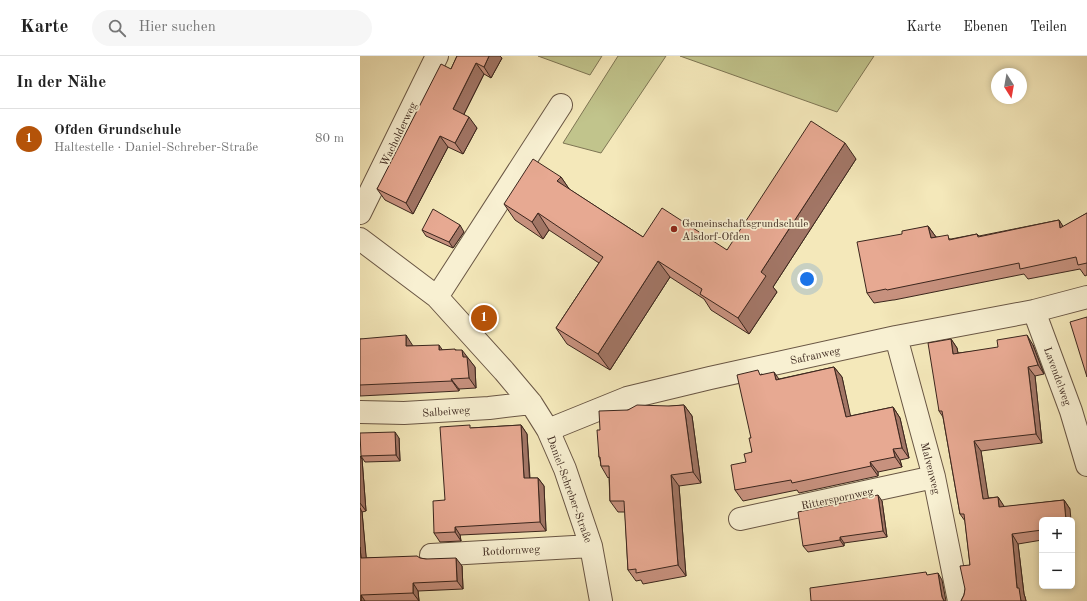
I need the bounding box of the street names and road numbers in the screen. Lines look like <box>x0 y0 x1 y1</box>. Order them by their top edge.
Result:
street label: Wacholderweg <box>379 101 420 168</box>
street label: Safranweg <box>789 346 841 367</box>
street label: Lavendelweg <box>1041 346 1072 407</box>
street label: Salbeiweg <box>422 405 470 420</box>
street label: Daniel-Schreber-Straße <box>544 435 593 544</box>
street label: Malvenweg <box>918 441 941 495</box>
street label: Ritterspornweg <box>800 486 874 512</box>
street label: Rotdornweg <box>482 544 540 559</box>

